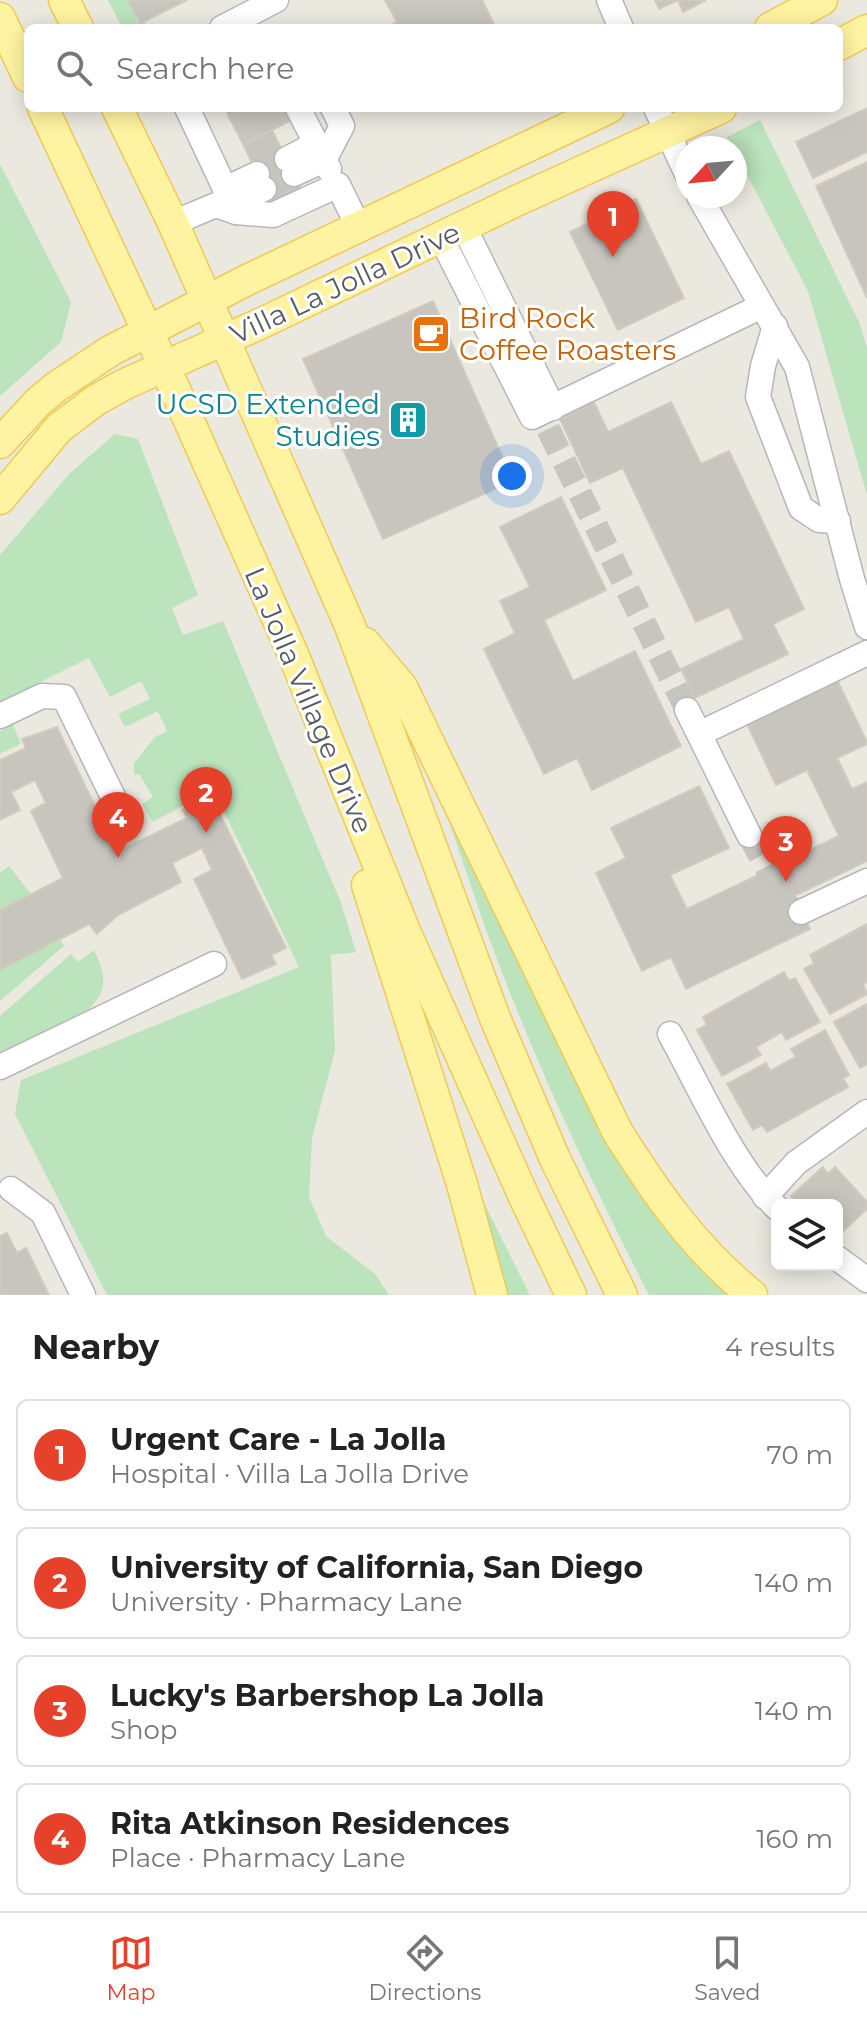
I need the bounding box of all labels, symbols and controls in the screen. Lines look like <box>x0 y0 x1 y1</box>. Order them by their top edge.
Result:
search box <box>24 24 843 112</box>
icon: search <box>52 46 96 90</box>
text: Search here <box>116 50 294 87</box>
north arrow <box>675 136 747 208</box>
pin: 1 <box>587 191 639 257</box>
street label: Villa La Jolla Drive <box>225 215 465 351</box>
place label: Bird Rock Coffee Roasters <box>459 301 676 367</box>
cafe icon: Bird Rock Coffee Roasters <box>410 313 452 355</box>
place label: UCSD Extended Studies <box>156 387 380 453</box>
building icon: UCSD Extended Studies <box>387 399 429 441</box>
your location <box>492 456 532 496</box>
street label: La Jolla Village Drive <box>238 562 380 838</box>
pin: 2 <box>180 767 232 833</box>
pin: 4 <box>92 792 144 858</box>
pin: 3 <box>760 816 812 882</box>
map controls <box>771 1199 843 1271</box>
button: layers <box>771 1199 843 1271</box>
text: Nearby <box>32 1326 159 1368</box>
text: 4 results <box>725 1331 835 1363</box>
text: Urgent Care - La Jolla <box>110 1421 446 1458</box>
text: 1 <box>55 1439 65 1471</box>
text: 70 m <box>767 1439 833 1471</box>
text: Hospital · Villa La Jolla Drive <box>110 1458 469 1490</box>
text: University of California, San Diego <box>110 1549 643 1586</box>
text: 2 <box>52 1567 68 1599</box>
text: 140 m <box>755 1567 833 1599</box>
text: University · Pharmacy Lane <box>110 1586 462 1618</box>
text: Lucky's Barbershop La Jolla <box>110 1677 545 1714</box>
text: 3 <box>52 1695 68 1727</box>
text: 140 m <box>755 1695 833 1727</box>
text: Shop <box>110 1714 178 1746</box>
text: Rita Atkinson Residences <box>110 1805 510 1842</box>
text: 4 <box>51 1823 69 1855</box>
text: 160 m <box>756 1823 833 1855</box>
text: Place · Pharmacy Lane <box>110 1842 405 1874</box>
tab: Map <box>107 1931 155 2006</box>
tab: Directions <box>369 1931 481 2006</box>
tab: Saved <box>694 1931 760 2006</box>

